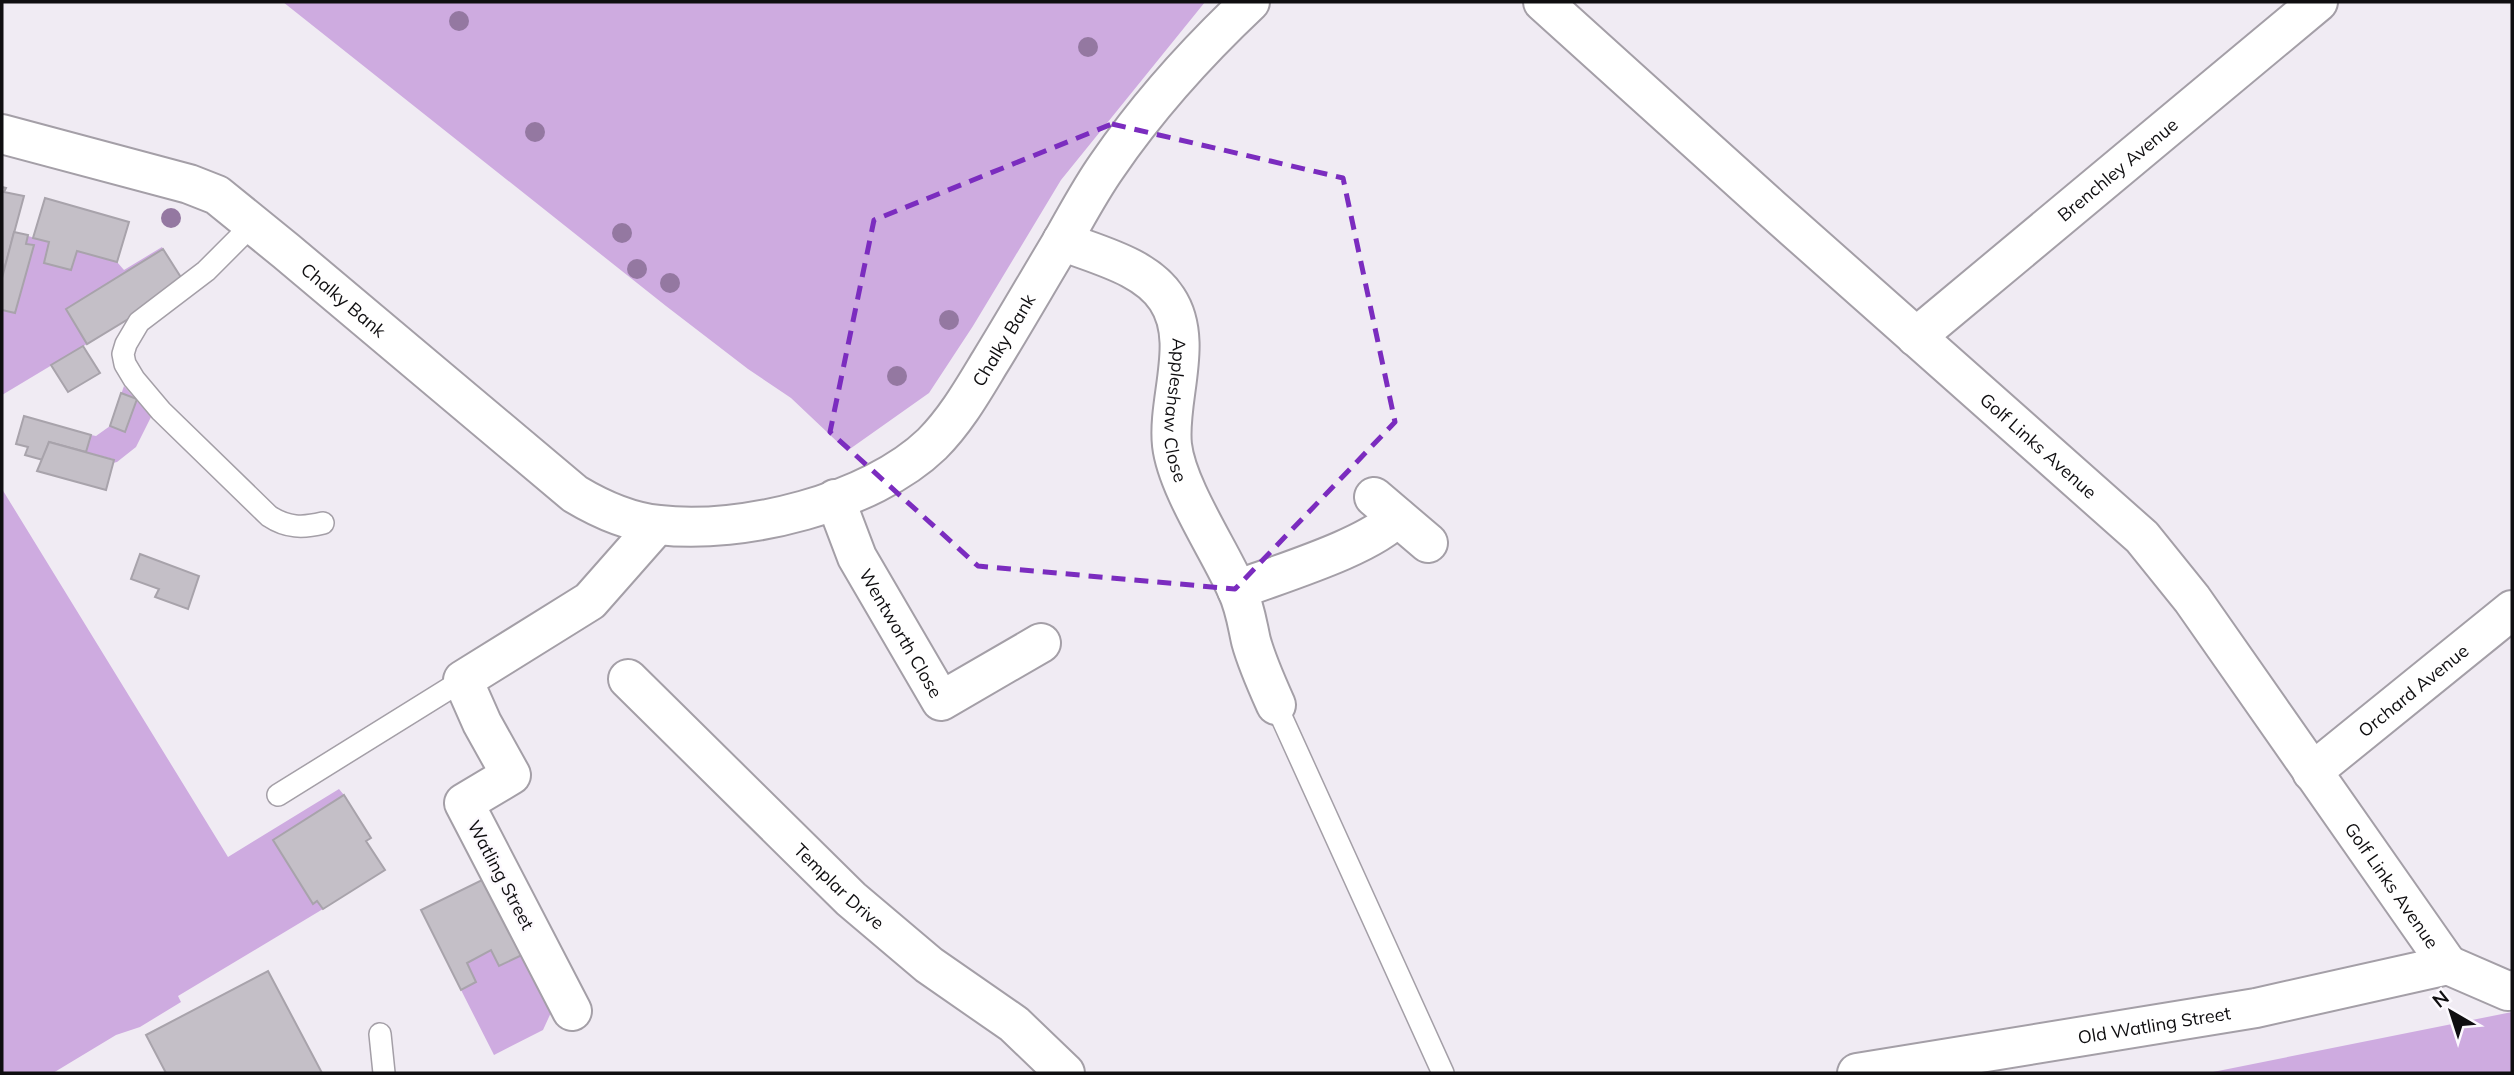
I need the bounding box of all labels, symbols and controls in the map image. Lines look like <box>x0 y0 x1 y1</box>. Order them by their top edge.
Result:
street label: Brenchley Avenue <box>2052 113 2182 226</box>
street label: Chalky Bank <box>297 257 392 342</box>
street label: Chalky Bank <box>967 289 1040 390</box>
street label: Appleshaw Close <box>1160 338 1193 485</box>
street label: Golf Links Avenue <box>1975 387 2102 503</box>
street label: Wentworth Close <box>855 564 948 702</box>
street label: Orchard Avenue <box>2353 639 2473 742</box>
street label: Watling Street <box>463 816 539 934</box>
street label: Golf Links Avenue <box>2340 818 2444 953</box>
street label: Templar Drive <box>789 838 889 934</box>
north arrow <box>2416 977 2486 1047</box>
text: N <box>2427 985 2453 1013</box>
street label: Old Watling Street <box>2076 1001 2232 1048</box>

